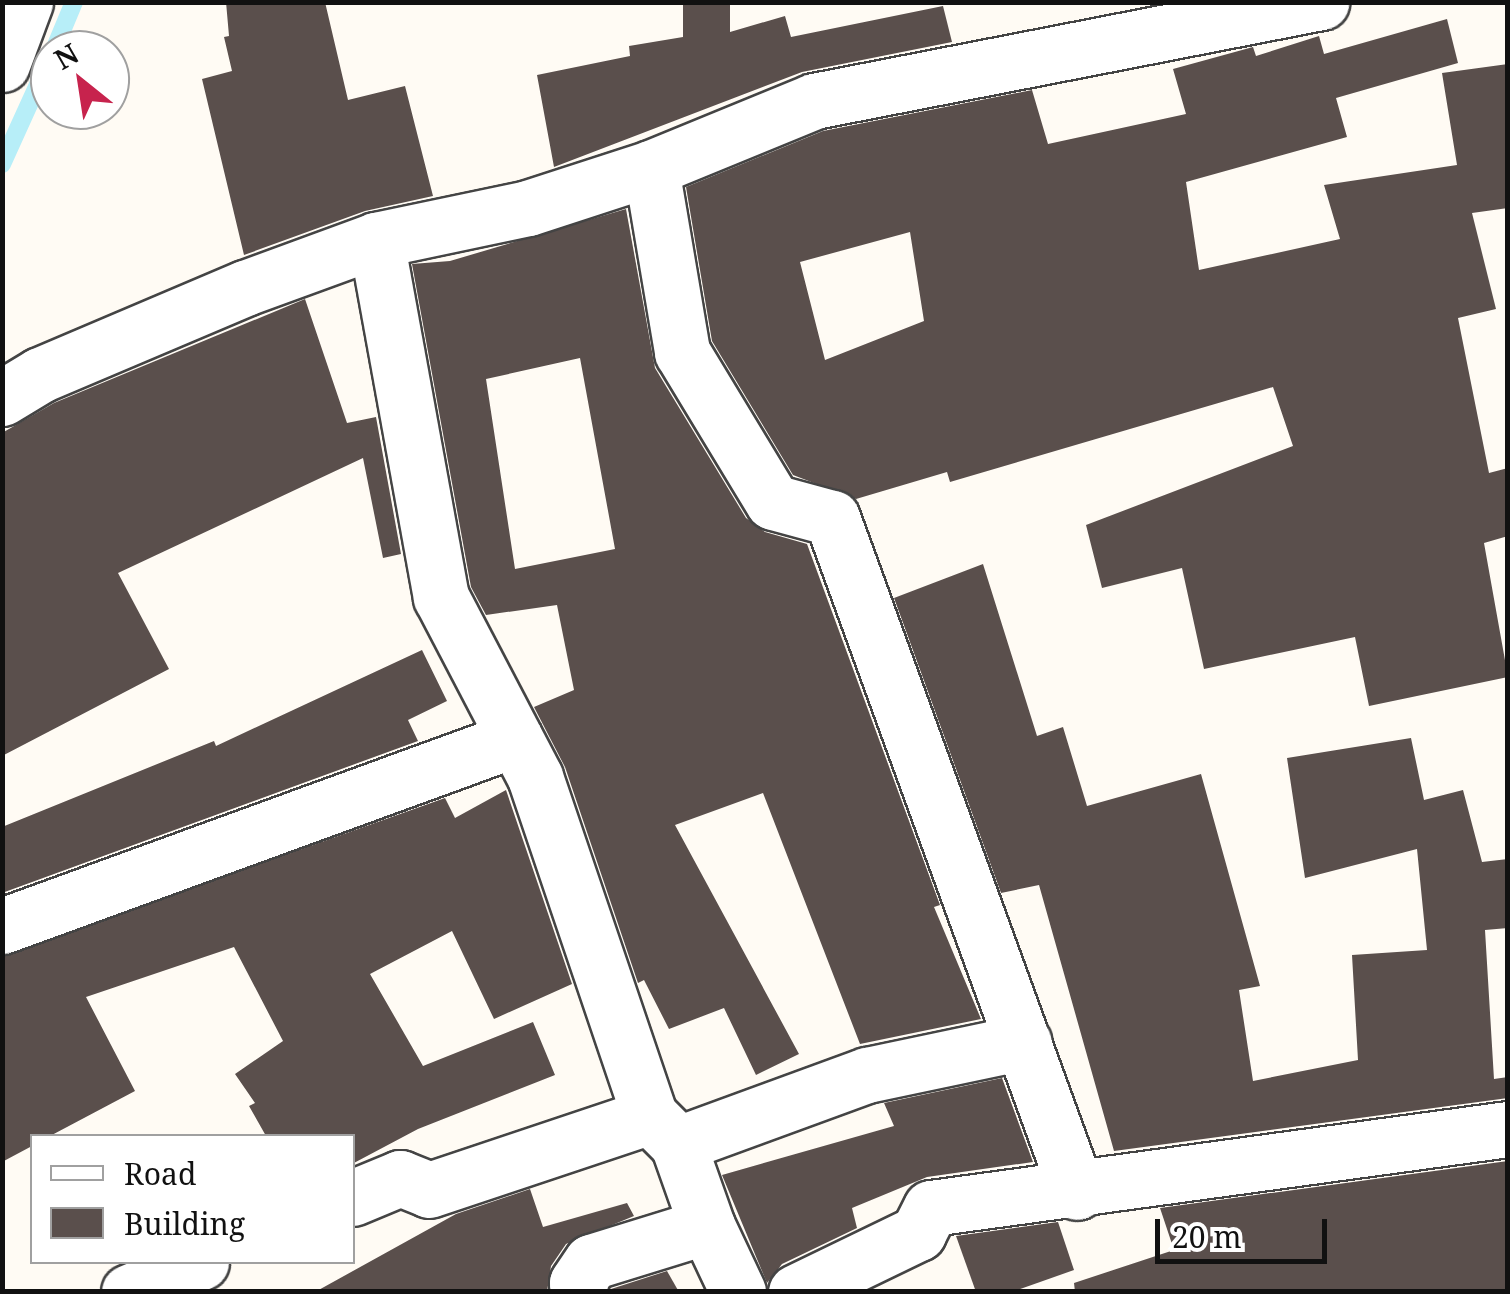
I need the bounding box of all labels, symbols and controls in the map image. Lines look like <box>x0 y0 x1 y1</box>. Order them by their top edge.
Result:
north arrow <box>30 30 130 130</box>
text: N <box>47 34 85 78</box>
legend <box>30 1134 355 1264</box>
text: Road <box>124 1153 196 1194</box>
scale bar <box>1160 1199 1332 1261</box>
text: Building <box>124 1203 245 1244</box>
text: 20 m <box>1172 1216 1242 1257</box>

